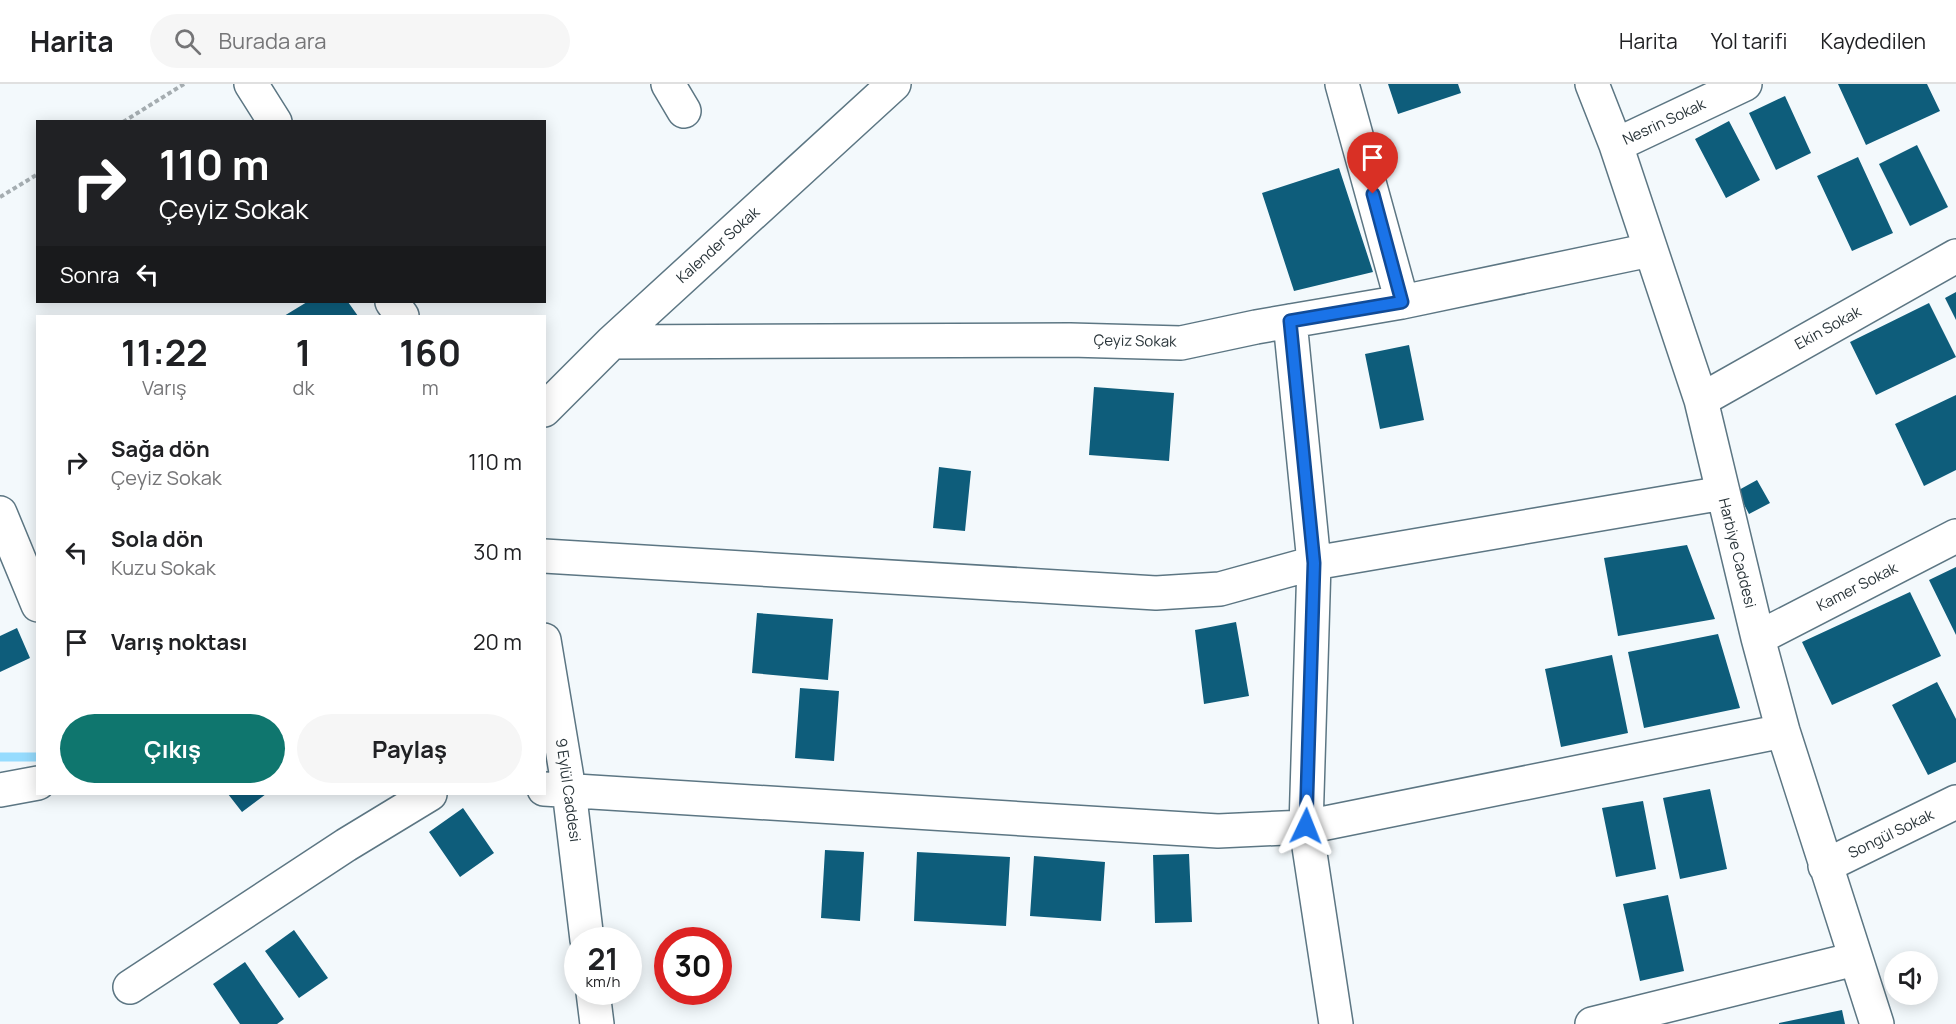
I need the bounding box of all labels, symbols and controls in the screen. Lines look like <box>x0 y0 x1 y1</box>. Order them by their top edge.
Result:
search box <box>150 14 570 68</box>
text: Harita <box>30 22 114 60</box>
icon: search <box>171 25 204 58</box>
text: Burada ara <box>219 26 326 56</box>
text: Harita <box>1619 27 1678 55</box>
text: Yol tarifi <box>1711 27 1787 55</box>
text: Kaydedilen <box>1820 27 1926 55</box>
street label: Nesrin Sokak <box>1619 93 1709 150</box>
pin <box>1347 132 1398 194</box>
text: 110 m <box>159 135 270 193</box>
icon: arrive <box>1356 141 1389 174</box>
icon: right <box>60 144 138 222</box>
text: Çeyiz Sokak <box>159 190 308 227</box>
street label: Kalender Sokak <box>671 201 764 288</box>
icon: left <box>131 258 164 291</box>
text: Sonra <box>60 260 119 290</box>
street label: Ekin Sokak <box>1791 300 1865 354</box>
text: 11:22 <box>121 328 208 377</box>
text: 1 <box>296 328 311 377</box>
text: 160 <box>399 328 461 377</box>
street label: Çeyiz Sokak <box>1093 329 1177 352</box>
text: Varış <box>142 374 187 401</box>
text: dk <box>293 374 314 401</box>
text: m <box>422 374 439 401</box>
text: Sağa dön <box>111 434 210 464</box>
icon: right <box>60 446 93 479</box>
text: 110 m <box>468 447 522 477</box>
text: Çeyiz Sokak <box>111 464 222 491</box>
street label: Harbiye Caddesi <box>1714 496 1761 610</box>
text: Sola dön <box>111 524 203 554</box>
icon: left <box>60 536 93 569</box>
text: 30 m <box>473 537 522 567</box>
text: Kuzu Sokak <box>111 554 216 581</box>
street label: Kamer Sokak <box>1813 557 1901 616</box>
icon: arrive <box>60 626 93 659</box>
text: Varış noktası <box>111 627 247 657</box>
text: 20 m <box>473 627 522 657</box>
button: Çıkış <box>60 714 285 783</box>
button: Paylaş <box>297 714 522 783</box>
street label: 9 Eylül Caddesi <box>551 737 586 843</box>
position arrow <box>1274 794 1338 858</box>
street label: Songül Sokak <box>1845 804 1938 863</box>
speed limit sign: 30 <box>654 927 732 1005</box>
text: 21 <box>587 938 619 979</box>
map controls <box>1884 951 1938 1005</box>
button: sound <box>1884 951 1938 1005</box>
text: km/h <box>586 971 620 992</box>

